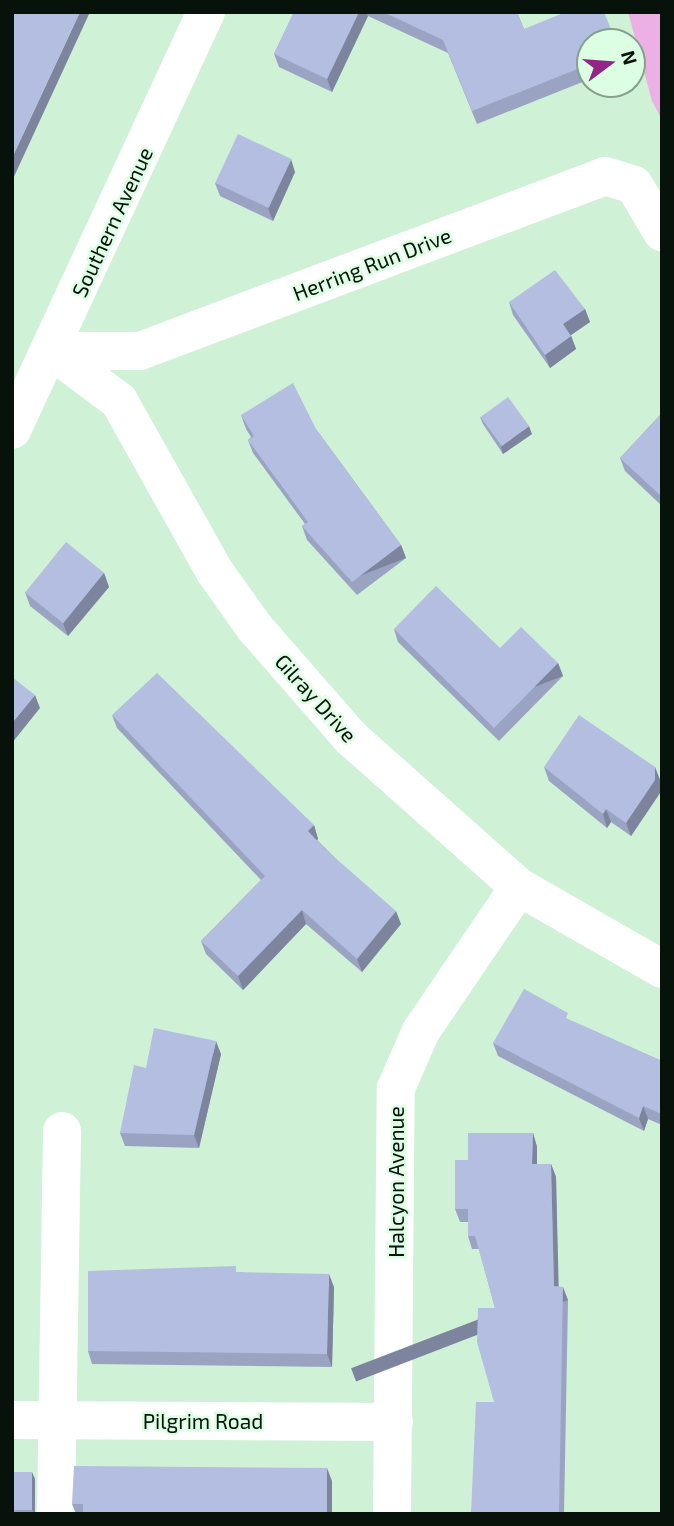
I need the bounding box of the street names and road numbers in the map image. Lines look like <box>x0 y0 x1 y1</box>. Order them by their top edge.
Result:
street label: Southern Avenue <box>66 143 158 301</box>
street label: Herring Run Drive <box>289 222 455 306</box>
street label: Gilray Drive <box>270 649 362 747</box>
street label: Halcyon Avenue <box>383 1106 409 1258</box>
street label: Pilgrim Road <box>143 1408 263 1434</box>

